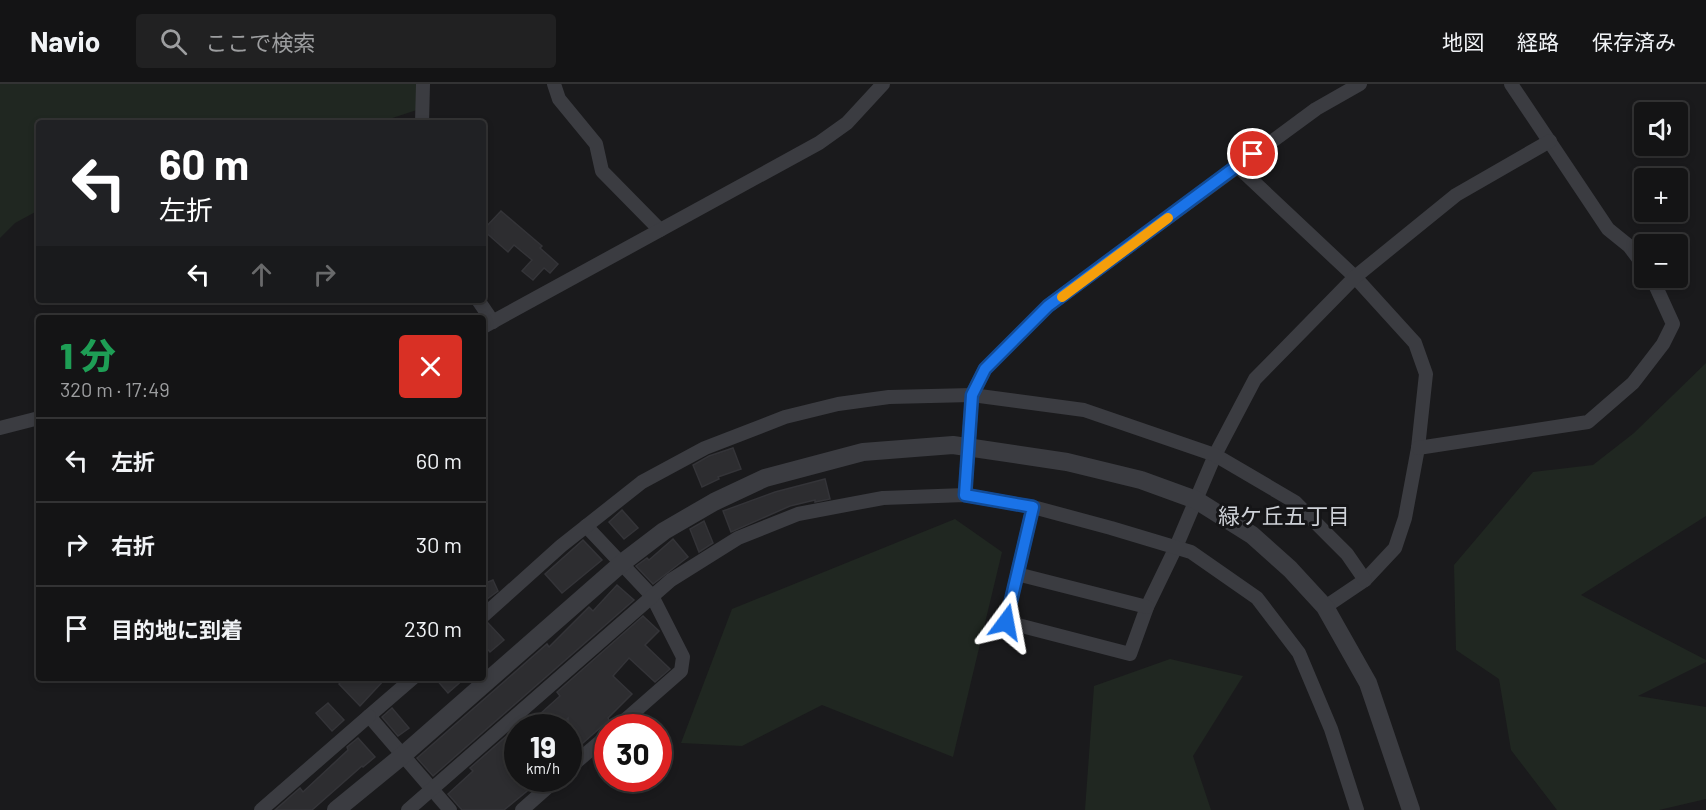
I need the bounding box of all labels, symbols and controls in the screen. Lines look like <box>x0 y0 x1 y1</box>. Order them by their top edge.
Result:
search box <box>136 14 556 68</box>
text: Navio <box>30 24 100 58</box>
icon: search <box>157 25 190 58</box>
text: ここで検索 <box>205 29 315 55</box>
text: 地図 <box>1442 29 1484 54</box>
text: 経路 <box>1517 29 1559 54</box>
text: 保存済み <box>1592 29 1676 54</box>
map controls <box>1634 102 1688 288</box>
button: sound <box>1634 102 1688 156</box>
pin <box>1227 128 1278 179</box>
icon: arrive <box>1236 137 1269 170</box>
text: 60 m <box>159 138 249 188</box>
icon: left <box>60 144 138 222</box>
button: + <box>1634 168 1688 222</box>
text: 左折 <box>159 193 213 225</box>
button: − <box>1634 234 1688 288</box>
icon: left <box>182 258 215 291</box>
icon: ahead <box>245 258 278 291</box>
icon: right <box>308 258 341 291</box>
text: 1 分 <box>60 333 116 376</box>
button: close <box>399 335 462 398</box>
text: 320 m · 17:49 <box>60 377 170 401</box>
icon: left <box>60 444 93 477</box>
text: 60 m <box>416 447 462 473</box>
text: 左折 <box>111 448 155 474</box>
district label: 緑ケ丘五丁目 <box>1218 502 1350 528</box>
icon: right <box>60 528 93 561</box>
text: 30 m <box>416 531 462 557</box>
text: 右折 <box>111 532 155 558</box>
position arrow <box>974 590 1038 654</box>
icon: arrive <box>60 612 93 645</box>
text: 230 m <box>404 615 462 641</box>
text: 目的地に到着 <box>111 616 243 642</box>
speed limit sign: 30 <box>594 714 672 792</box>
text: 19 <box>530 728 556 764</box>
text: km/h <box>526 759 560 777</box>

